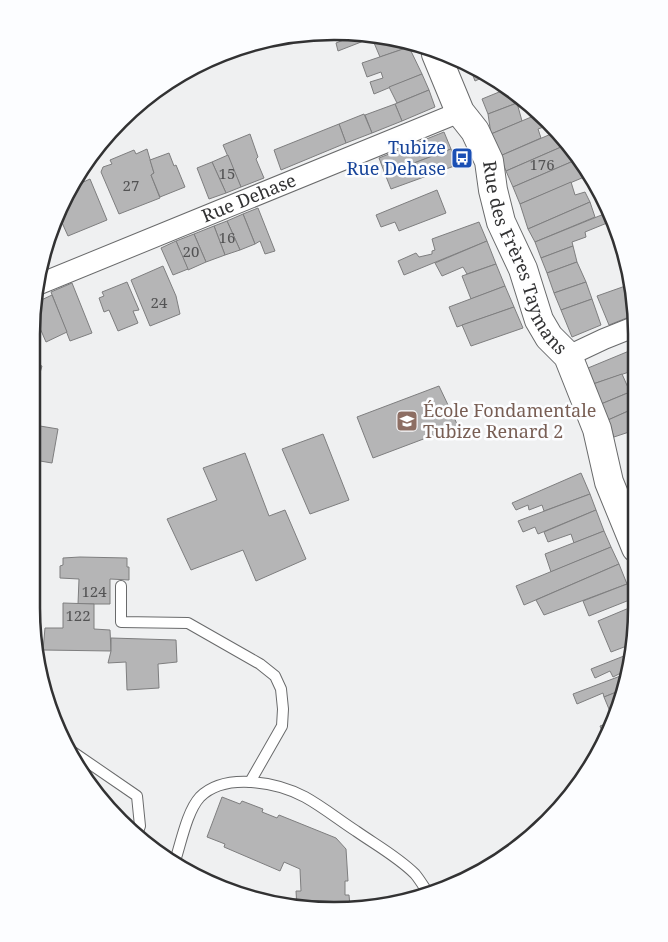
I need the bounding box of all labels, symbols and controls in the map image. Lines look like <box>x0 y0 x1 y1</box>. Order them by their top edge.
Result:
place label: Tubize Rue Dehase <box>346 135 446 180</box>
bus stop icon: Tubize Rue Dehase <box>450 146 474 170</box>
house number: 176 <box>529 154 555 174</box>
street label: Rue des Frères Taymans <box>478 159 573 359</box>
house number: 15 <box>219 163 235 183</box>
street label: Rue Dehase <box>198 167 299 227</box>
house number: 27 <box>123 175 139 195</box>
house number: 16 <box>219 227 235 247</box>
house number: 20 <box>183 241 199 261</box>
house number: 24 <box>151 292 168 312</box>
place label: École Fondamentale Tubize Renard 2 <box>423 398 596 443</box>
school or university icon: École Fondamentale Tubize Renard 2 <box>395 409 419 433</box>
house number: 124 <box>81 581 107 601</box>
house number: 122 <box>65 605 91 625</box>

